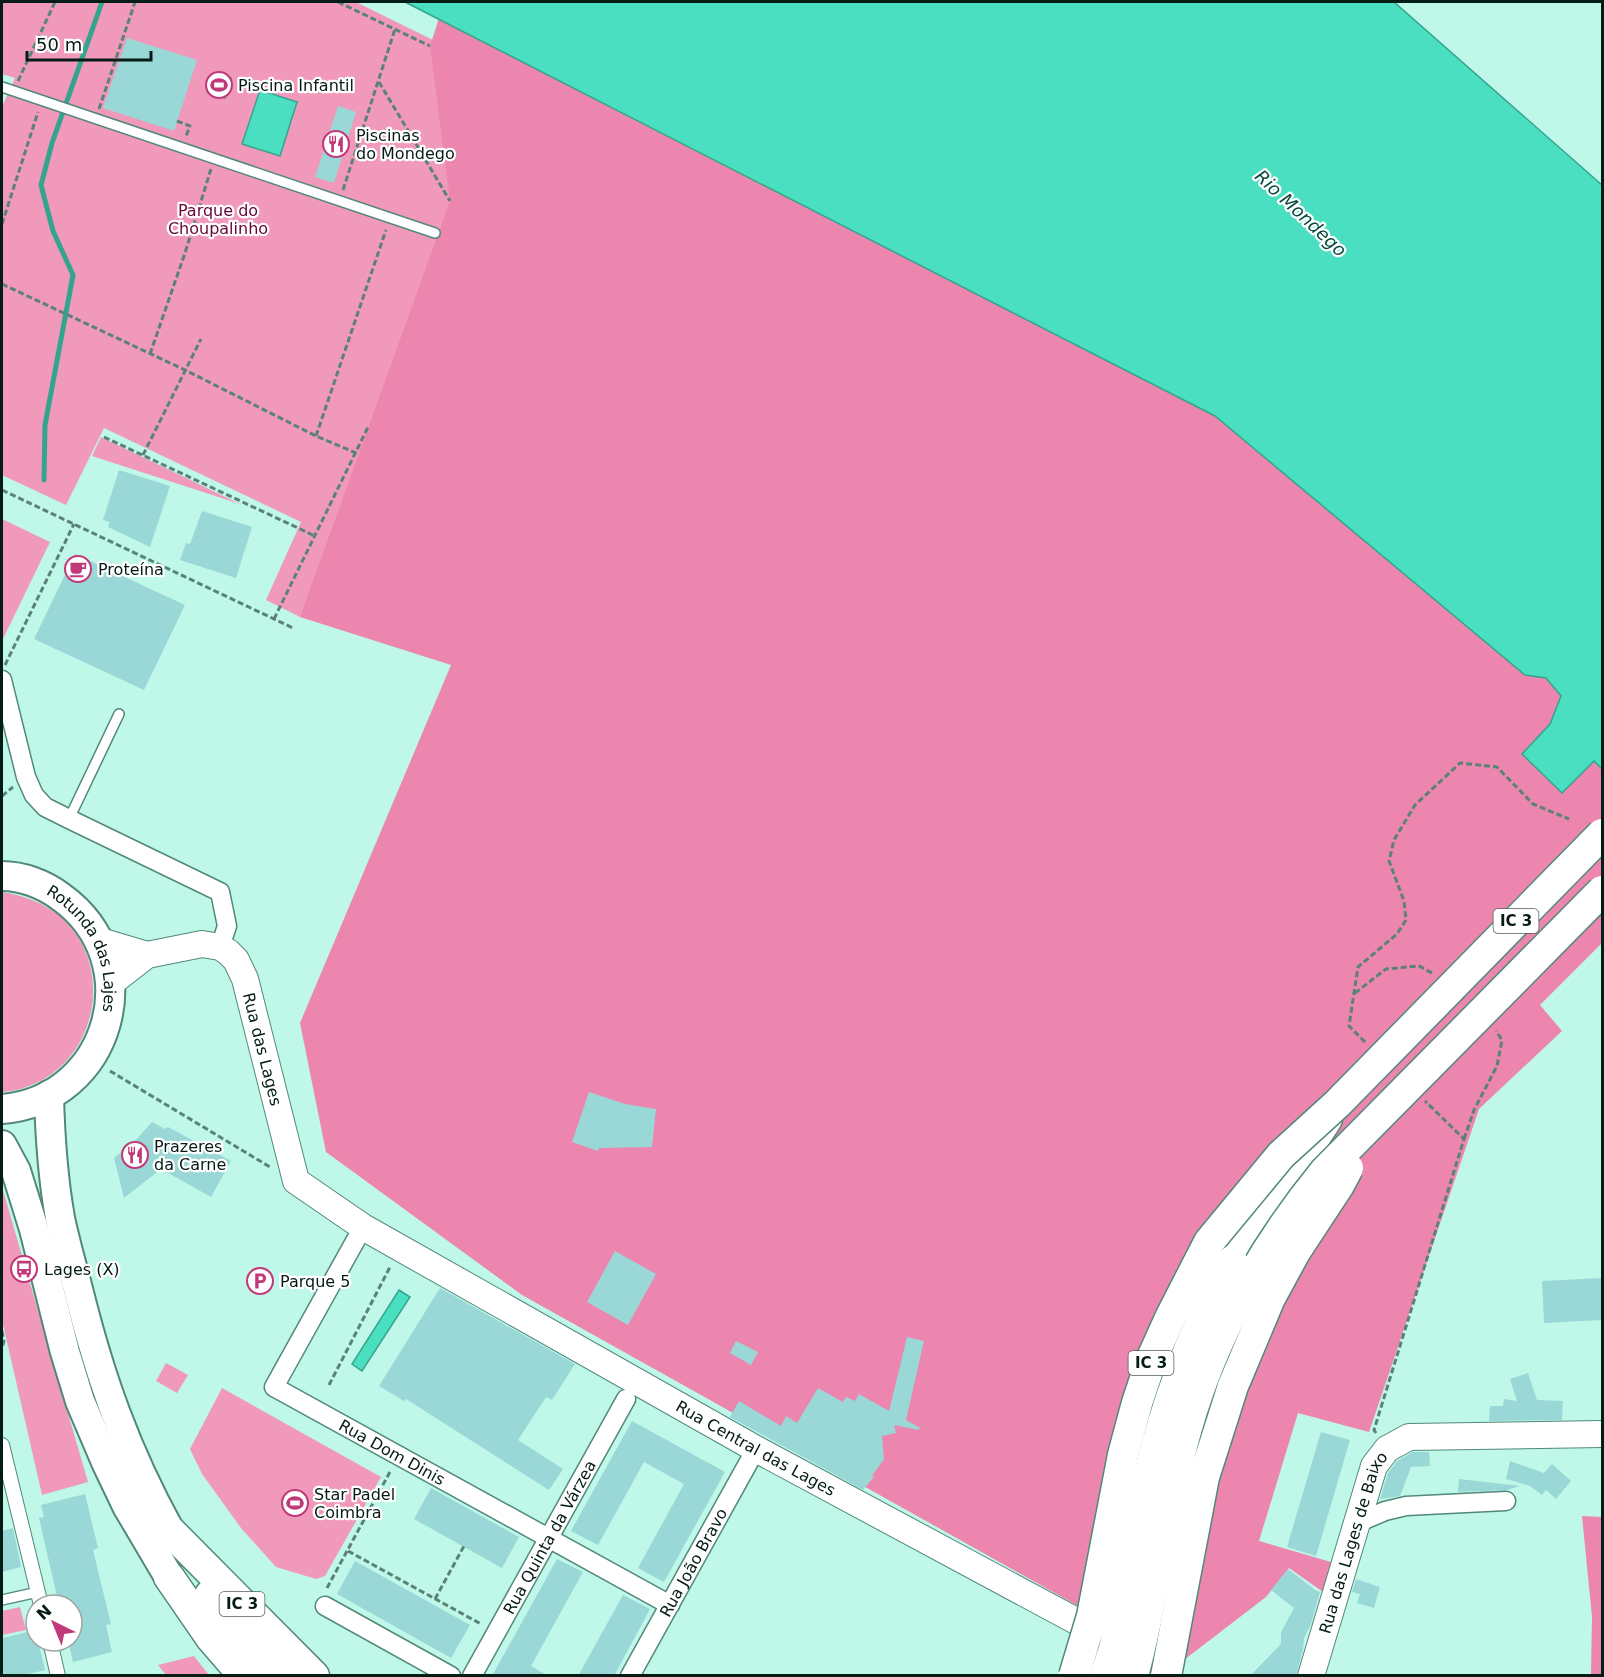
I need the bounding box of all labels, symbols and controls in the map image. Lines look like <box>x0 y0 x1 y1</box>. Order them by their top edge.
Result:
scale bar <box>27 24 152 62</box>
text: 50 m <box>36 34 82 55</box>
sports icon: Piscina Infantil <box>204 70 234 100</box>
place label: Piscina Infantil <box>238 76 354 95</box>
place label: Piscinas do Mondego <box>356 126 455 163</box>
restaurant icon: Piscinas do Mondego <box>321 129 351 159</box>
water label: Rio Mondego <box>1251 165 1351 261</box>
park label: Parque do Choupalinho <box>168 201 268 238</box>
cafe icon: Proteína <box>63 554 93 584</box>
place label: Proteína <box>98 560 164 579</box>
street label: Rotunda das Lajes <box>44 881 120 1014</box>
road number: IC 3 <box>1494 909 1538 933</box>
street label: Rua das Lages <box>239 991 286 1108</box>
place label: Prazeres da Carne <box>154 1137 226 1174</box>
restaurant icon: Prazeres da Carne <box>120 1140 150 1170</box>
bus stop icon: Lages (X) <box>9 1254 39 1284</box>
place label: Lages (X) <box>44 1260 120 1279</box>
parking icon: Parque 5 <box>245 1266 275 1296</box>
place label: Parque 5 <box>280 1272 350 1291</box>
road number: IC 3 <box>1128 1351 1174 1375</box>
street label: Rua Central das Lages <box>673 1396 839 1499</box>
street label: Rua Dom Dinis <box>336 1415 448 1489</box>
street label: Rua das Lages de Baixo <box>1315 1448 1391 1636</box>
street label: Rua Quinta da Várzea <box>499 1457 600 1617</box>
place label: Star Padel Coimbra <box>314 1485 395 1522</box>
sports icon: Star Padel Coimbra <box>280 1488 310 1518</box>
street label: Rua João Bravo <box>655 1505 731 1620</box>
road number: IC 3 <box>220 1592 264 1616</box>
north arrow <box>24 1593 84 1653</box>
text: N <box>33 1601 55 1624</box>

